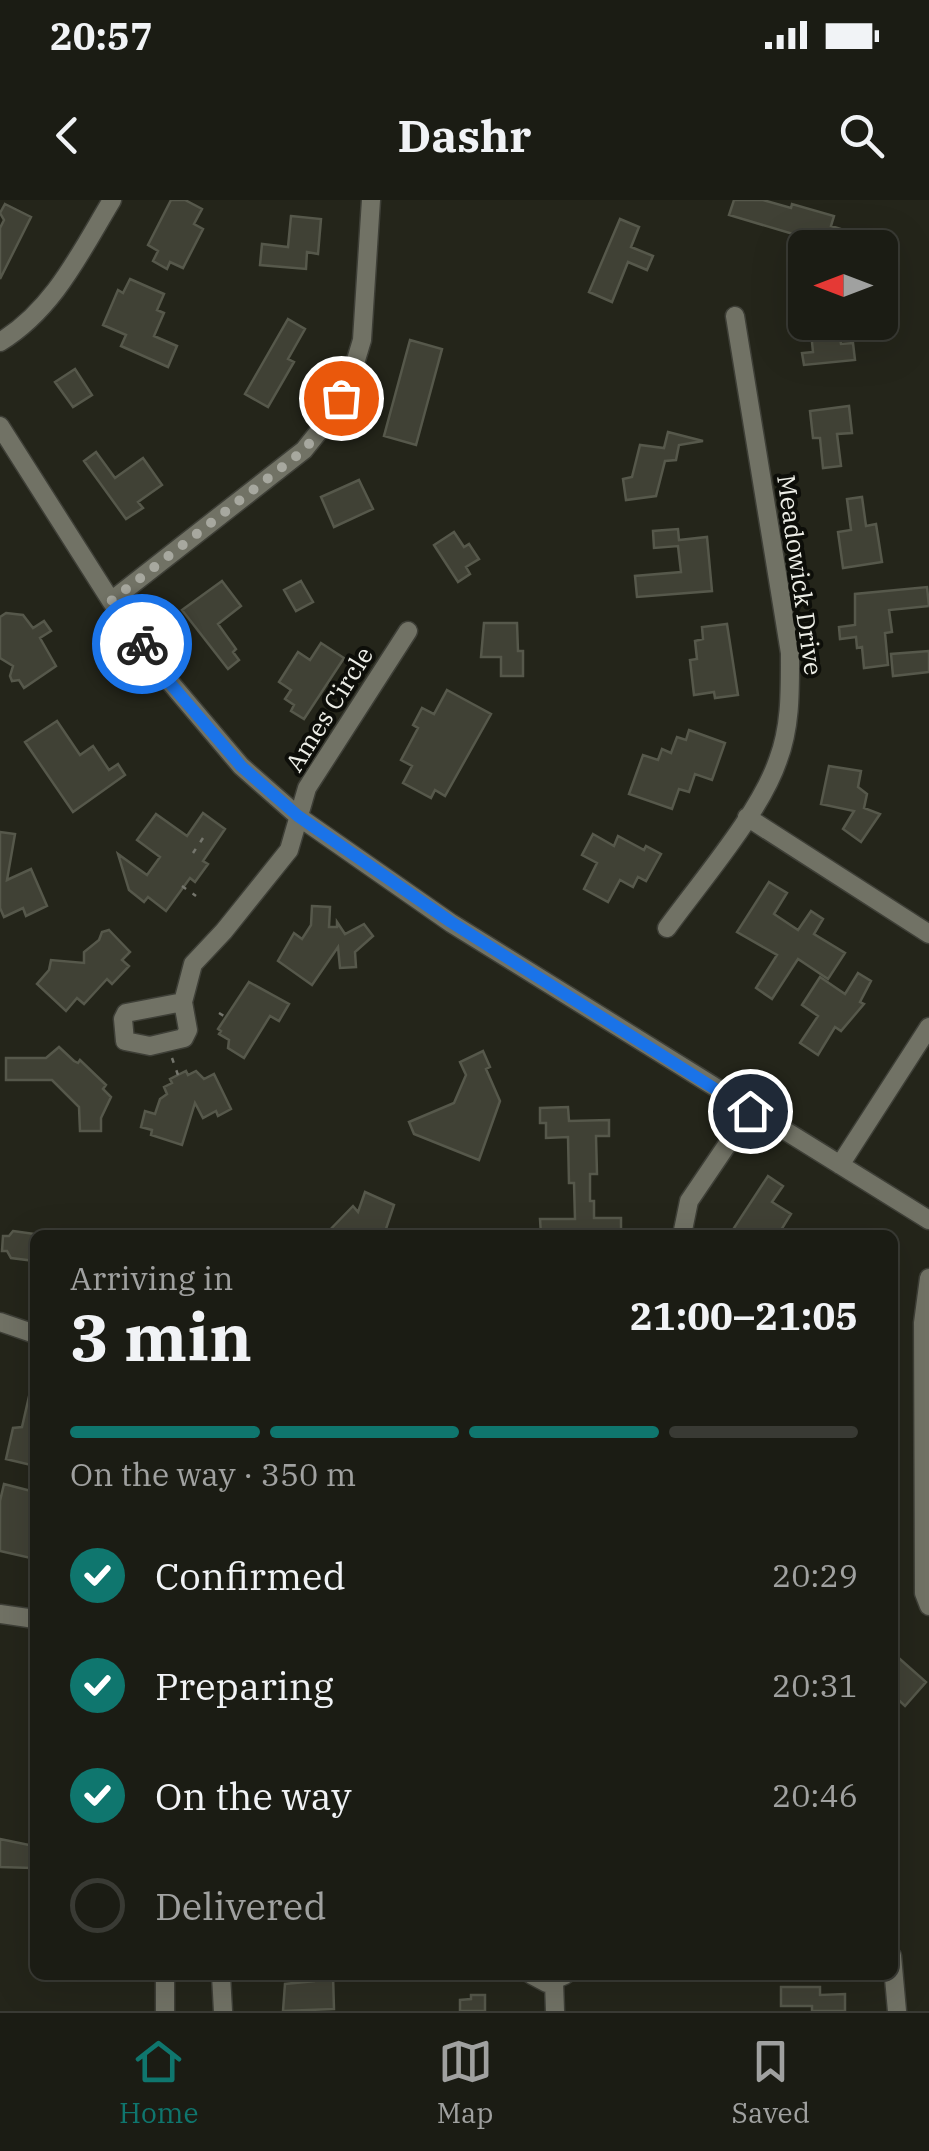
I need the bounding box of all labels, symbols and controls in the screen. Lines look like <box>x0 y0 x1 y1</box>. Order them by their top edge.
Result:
text: 20:57 <box>50 11 153 60</box>
text: Dashr <box>397 106 532 164</box>
icon: back <box>40 108 95 163</box>
icon: search <box>834 108 889 163</box>
north arrow <box>788 230 898 340</box>
map controls <box>788 230 898 340</box>
pin <box>299 356 384 441</box>
icon: bag <box>314 371 369 426</box>
street label: Meadowick Drive <box>770 473 831 677</box>
courier <box>92 594 192 694</box>
icon: bike <box>115 617 170 672</box>
street label: Ames Circle <box>277 640 380 777</box>
pin <box>708 1069 793 1154</box>
icon: home <box>723 1084 778 1139</box>
text: Arriving in <box>70 1257 233 1299</box>
text: 21:00–21:05 <box>630 1291 858 1340</box>
text: 3 min <box>70 1294 252 1379</box>
text: On the way · 350 m <box>70 1453 356 1495</box>
icon: check <box>70 1548 125 1603</box>
text: Confirmed <box>155 1551 346 1600</box>
text: 20:29 <box>772 1554 858 1596</box>
icon: check <box>70 1658 125 1713</box>
text: Preparing <box>155 1661 334 1710</box>
text: 20:31 <box>772 1664 858 1706</box>
icon: check <box>70 1768 125 1823</box>
text: On the way <box>155 1771 352 1820</box>
text: 20:46 <box>772 1774 858 1816</box>
text: Delivered <box>155 1881 327 1930</box>
tab: Home <box>119 2034 199 2131</box>
tab: Map <box>437 2034 494 2131</box>
tab: Saved <box>732 2034 810 2131</box>

